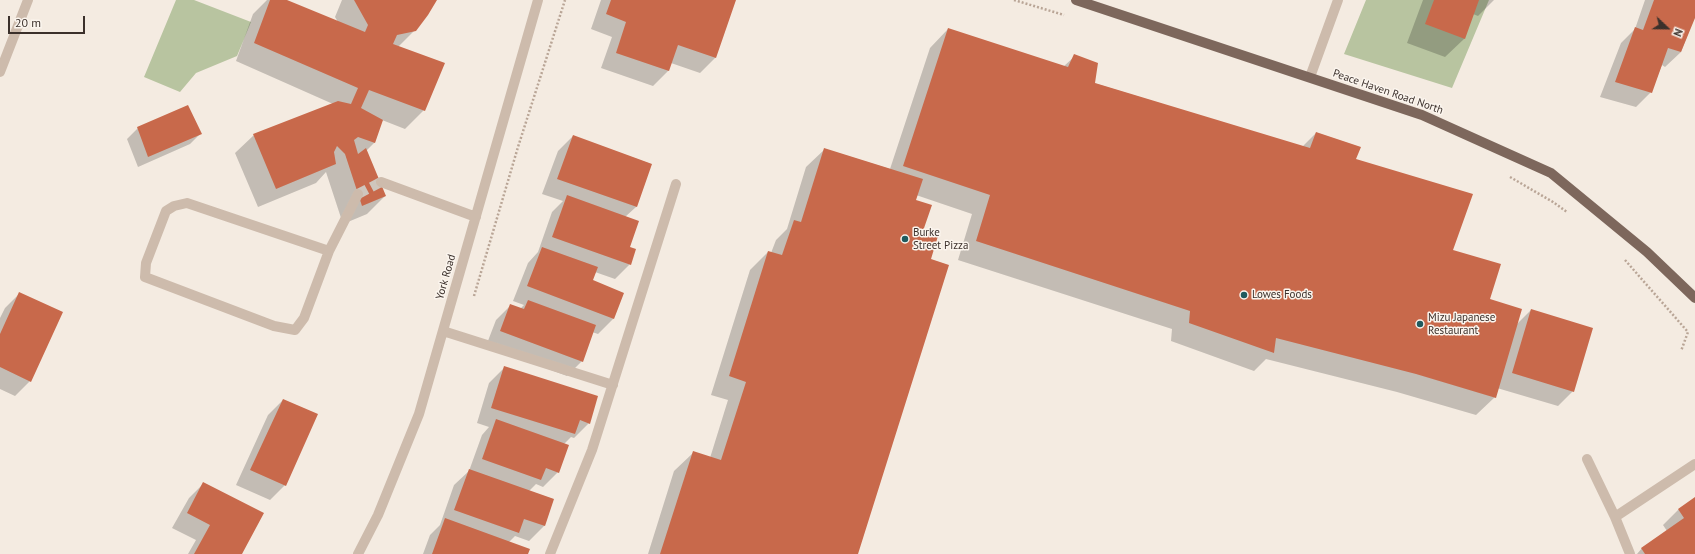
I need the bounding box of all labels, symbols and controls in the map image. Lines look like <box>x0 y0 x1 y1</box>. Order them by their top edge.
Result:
scale bar <box>10 8 87 34</box>
north arrow <box>1647 8 1687 48</box>
text: 20 m <box>15 15 41 30</box>
text: N <box>1670 27 1686 38</box>
street label: Peace Haven Road North <box>1331 67 1445 117</box>
place label: Burke Street Pizza <box>913 226 968 252</box>
marker: Burke Street Pizza <box>900 234 910 244</box>
street label: York Road <box>433 253 459 301</box>
place label: Lowes Foods <box>1252 288 1312 302</box>
marker: Lowes Foods <box>1239 290 1249 300</box>
place label: Mizu Japanese Restaurant <box>1428 311 1495 337</box>
marker: Mizu Japanese Restaurant <box>1415 319 1425 329</box>

